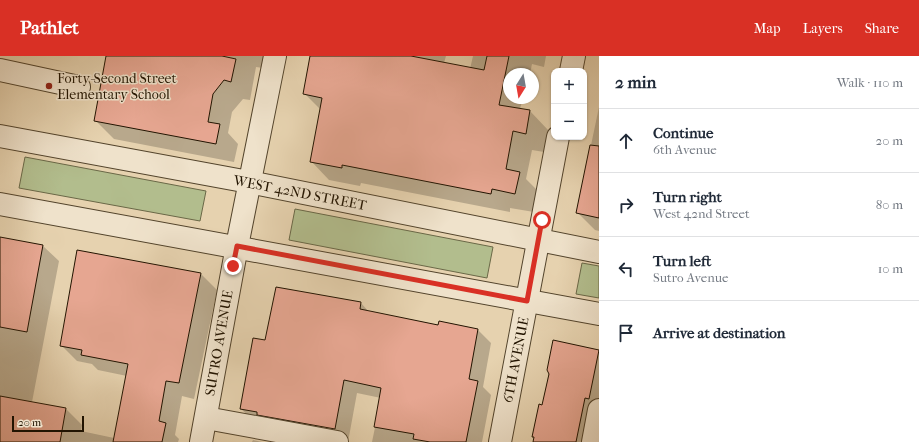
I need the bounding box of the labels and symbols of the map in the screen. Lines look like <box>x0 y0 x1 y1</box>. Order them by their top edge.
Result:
north arrow <box>503 68 539 104</box>
place label: Forty-Second Street Elementary School <box>57 70 177 103</box>
marker: Forty-Second Street Elementary School <box>44 81 54 91</box>
street label: WEST 42ND STREET <box>231 172 368 214</box>
route start <box>533 211 551 229</box>
route end <box>224 257 242 275</box>
street label: SUTRO AVENUE <box>201 288 237 397</box>
street label: 6TH AVENUE <box>499 315 533 404</box>
scale bar <box>12 414 84 433</box>

